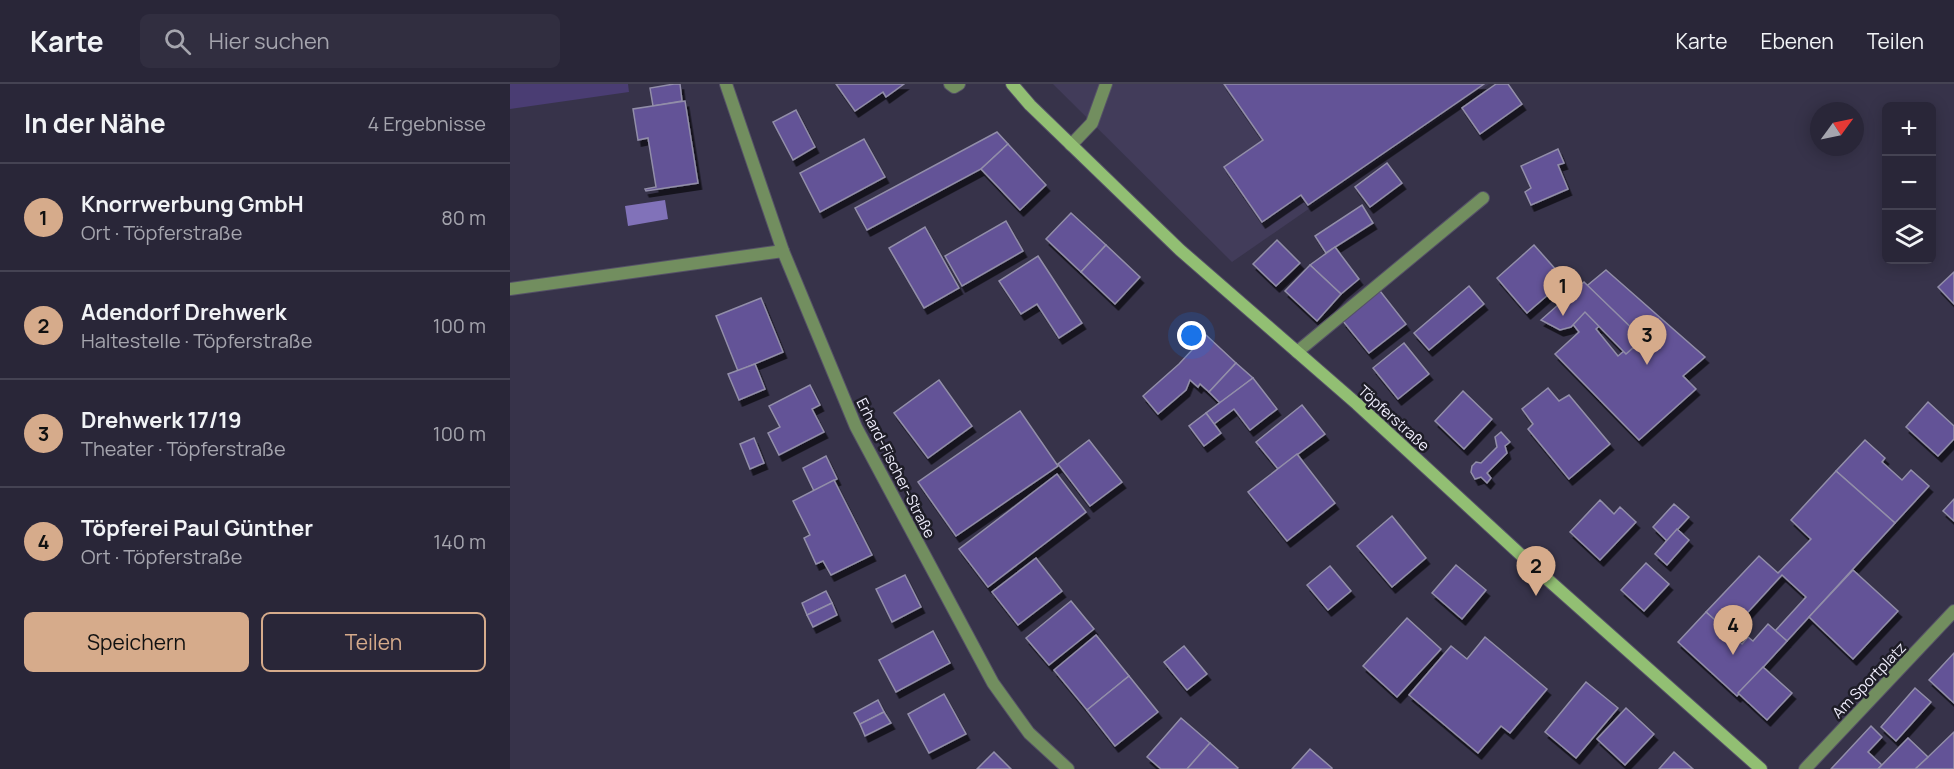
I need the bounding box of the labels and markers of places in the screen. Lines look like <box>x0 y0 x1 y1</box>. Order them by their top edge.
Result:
pin: 1 <box>1544 266 1582 316</box>
pin: 3 <box>1628 316 1666 365</box>
pin: 2 <box>1516 546 1556 596</box>
pin: 4 <box>1714 606 1752 655</box>

